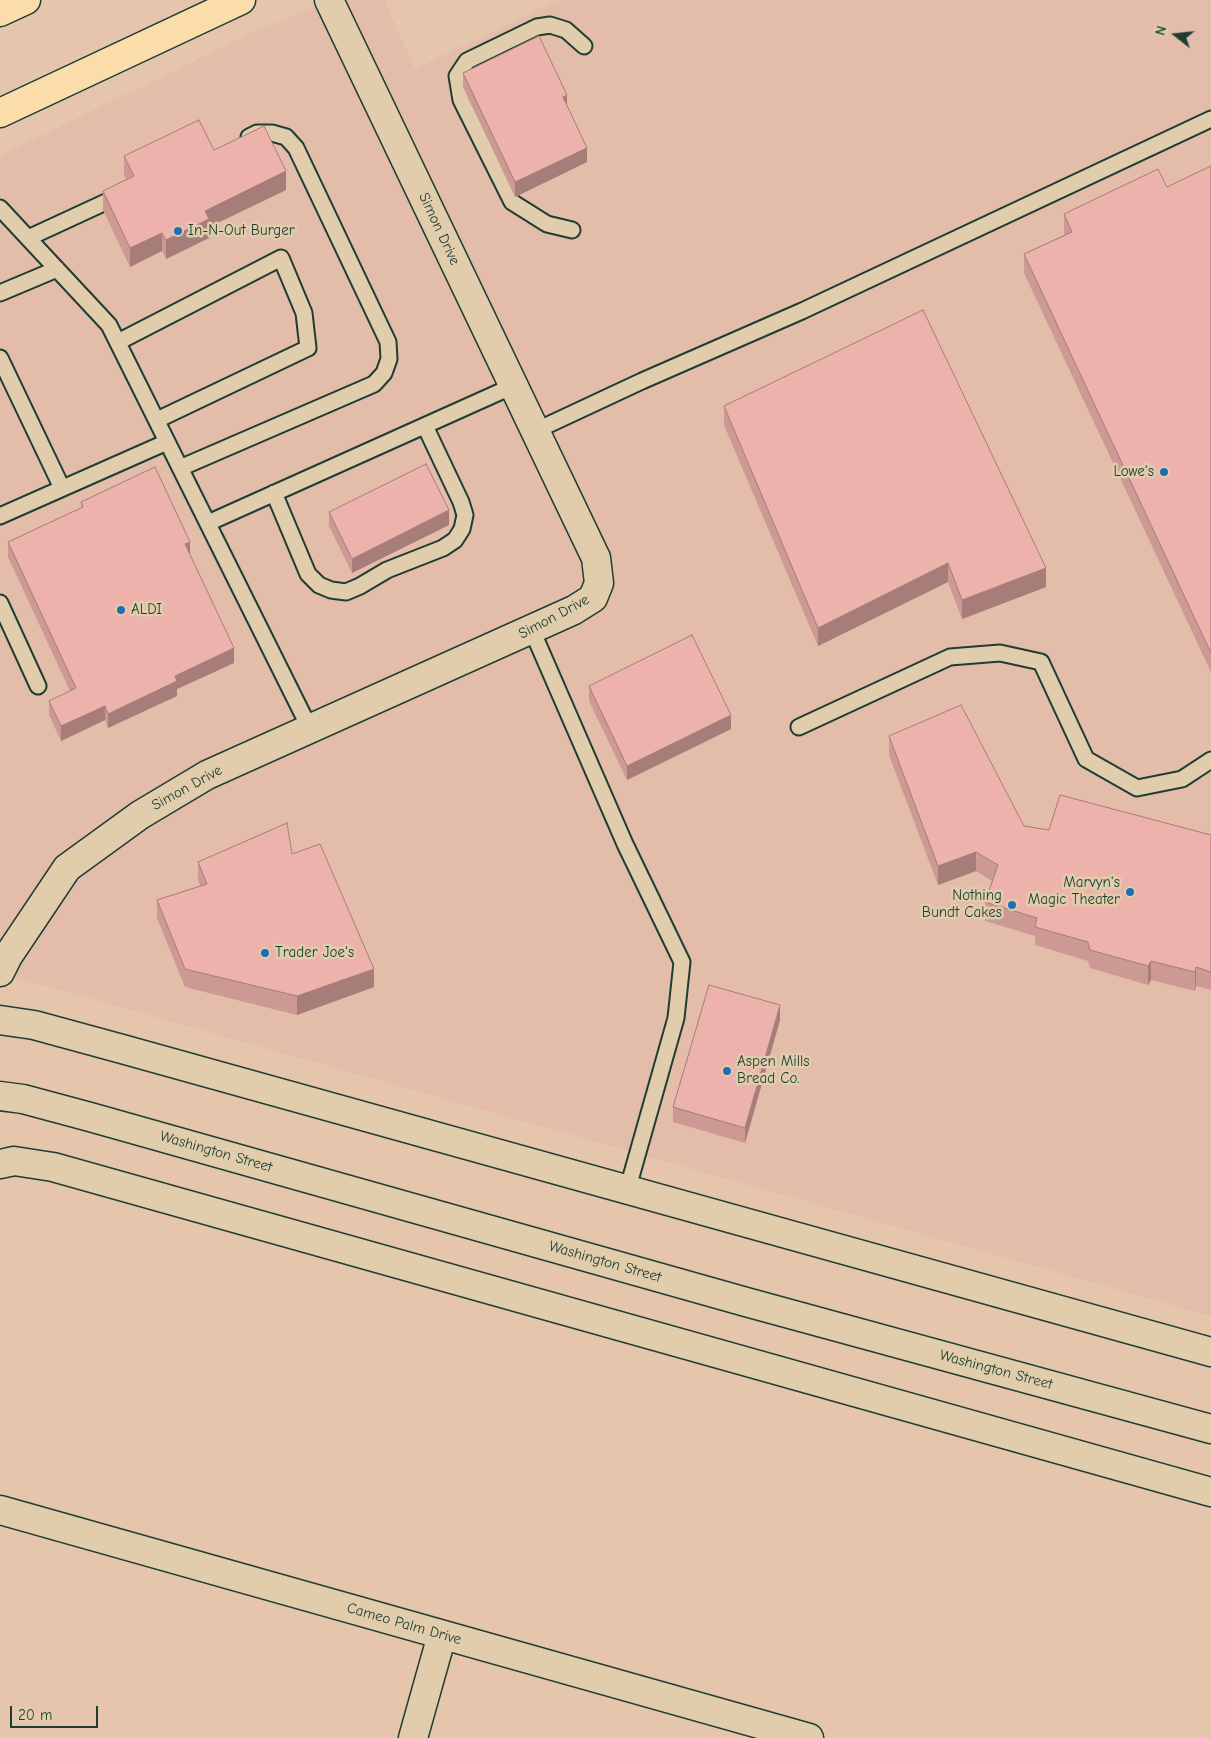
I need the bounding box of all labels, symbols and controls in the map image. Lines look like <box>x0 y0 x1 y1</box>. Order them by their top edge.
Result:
north arrow <box>1151 10 1201 60</box>
text: N <box>1152 24 1171 37</box>
street label: Simon Drive <box>414 190 464 268</box>
place label: In-N-Out Burger <box>188 222 295 240</box>
marker: In-N-Out Burger <box>172 225 184 237</box>
place label: Lowe's <box>1114 463 1154 481</box>
marker: Lowe's <box>1158 466 1170 478</box>
street label: Simon Drive <box>516 591 592 643</box>
place label: ALDI <box>131 601 162 619</box>
marker: ALDI <box>115 604 127 616</box>
street label: Simon Drive <box>149 761 225 815</box>
place label: Marvyn's Magic Theater <box>1028 874 1120 909</box>
marker: Marvyn's Magic Theater <box>1124 886 1136 898</box>
place label: Nothing Bundt Cakes <box>922 887 1002 922</box>
marker: Nothing Bundt Cakes <box>1006 899 1018 911</box>
place label: Trader Joe's <box>275 944 354 962</box>
marker: Trader Joe's <box>259 947 271 959</box>
place label: Aspen Mills Bread Co. <box>737 1053 810 1088</box>
marker: Aspen Mills Bread Co. <box>721 1065 733 1077</box>
street label: Washington Street <box>158 1127 274 1177</box>
street label: Washington Street <box>547 1237 663 1287</box>
street label: Washington Street <box>937 1346 1055 1394</box>
street label: Cameo Palm Drive <box>345 1599 463 1649</box>
scale bar <box>12 1696 100 1728</box>
text: 20 m <box>18 1706 52 1724</box>

